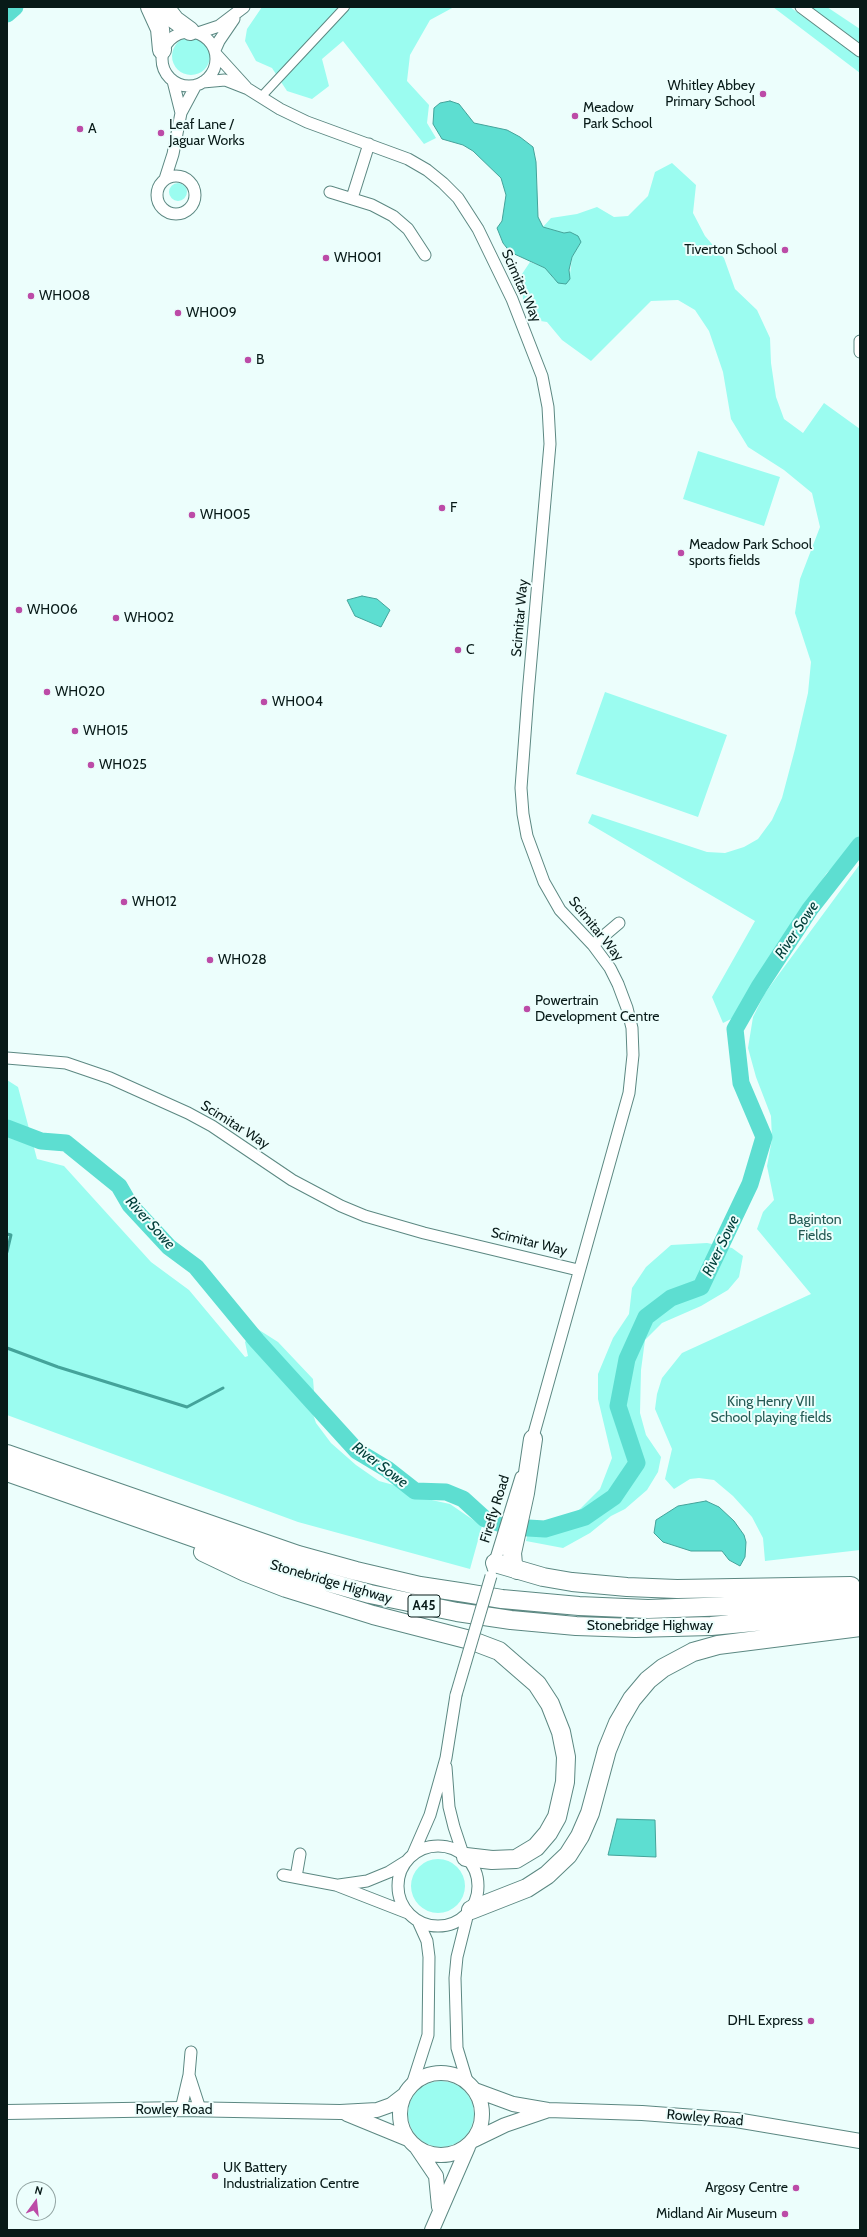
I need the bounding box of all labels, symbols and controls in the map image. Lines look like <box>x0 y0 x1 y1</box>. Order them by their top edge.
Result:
place label: Whitley Abbey Primary School <box>665 78 755 110</box>
marker: Whitley Abbey Primary School <box>758 89 768 99</box>
place label: Meadow Park School <box>583 100 652 132</box>
marker: Meadow Park School <box>570 111 580 121</box>
place label: Leaf Lane / Jaguar Works <box>169 117 245 150</box>
place label: A <box>88 121 97 137</box>
marker: A <box>75 124 85 134</box>
marker: Leaf Lane / Jaguar Works <box>156 128 166 138</box>
place label: Tiverton School <box>684 242 777 258</box>
marker: Tiverton School <box>780 245 790 255</box>
street label: Scimitar Way <box>497 247 545 325</box>
place label: WH001 <box>334 250 381 266</box>
marker: WH001 <box>321 253 331 263</box>
place label: WH008 <box>39 288 90 304</box>
marker: WH008 <box>26 291 36 301</box>
place label: WH009 <box>186 305 237 321</box>
marker: WH009 <box>173 308 183 318</box>
place label: B <box>256 352 264 368</box>
marker: B <box>243 355 253 365</box>
place label: F <box>450 500 457 516</box>
marker: F <box>437 503 447 513</box>
place label: WH005 <box>200 507 250 523</box>
marker: WH005 <box>187 510 197 520</box>
place label: Meadow Park School sports fields <box>689 537 812 570</box>
marker: Meadow Park School sports fields <box>676 548 686 558</box>
street label: Scimitar Way <box>508 578 532 658</box>
place label: WH006 <box>27 602 78 618</box>
marker: WH006 <box>14 605 24 615</box>
place label: WH002 <box>124 610 174 626</box>
marker: WH002 <box>111 613 121 623</box>
place label: C <box>466 642 475 658</box>
marker: C <box>453 645 463 655</box>
place label: WH020 <box>55 684 105 700</box>
marker: WH020 <box>42 687 52 697</box>
place label: WH004 <box>272 694 323 710</box>
marker: WH004 <box>259 697 269 707</box>
place label: WH015 <box>83 723 128 739</box>
marker: WH015 <box>70 726 80 736</box>
place label: WH025 <box>99 757 147 773</box>
marker: WH025 <box>86 760 96 770</box>
street label: Scimitar Way <box>565 893 627 965</box>
place label: WH012 <box>132 894 177 910</box>
marker: WH012 <box>119 897 129 907</box>
water label: River Sowe <box>771 898 823 962</box>
place label: WH028 <box>218 952 267 968</box>
marker: WH028 <box>205 955 215 965</box>
place label: Powertrain Development Centre <box>535 993 659 1026</box>
marker: Powertrain Development Centre <box>522 1004 532 1014</box>
street label: Scimitar Way <box>197 1097 273 1153</box>
water label: River Sowe <box>122 1193 178 1253</box>
park label: Baginton Fields <box>788 1212 842 1244</box>
water label: River Sowe <box>699 1213 743 1279</box>
street label: Scimitar Way <box>489 1224 569 1260</box>
park label: King Henry VIII School playing fields <box>710 1394 832 1426</box>
water label: River Sowe <box>349 1438 411 1492</box>
street label: Firefly Road <box>477 1473 513 1545</box>
street label: Stonebridge Highway <box>268 1557 394 1607</box>
road number: A45 <box>408 1595 440 1617</box>
street label: Stonebridge Highway <box>587 1618 713 1634</box>
place label: DHL Express <box>728 2013 803 2029</box>
marker: DHL Express <box>806 2016 816 2026</box>
street label: Rowley Road <box>136 2102 212 2118</box>
street label: Rowley Road <box>666 2106 744 2130</box>
place label: UK Battery Industrialization Centre <box>223 2160 359 2192</box>
marker: UK Battery Industrialization Centre <box>210 2171 220 2181</box>
place label: Argosy Centre <box>705 2180 788 2196</box>
north arrow <box>16 2181 56 2221</box>
text: N <box>33 2183 44 2198</box>
marker: Argosy Centre <box>791 2183 801 2193</box>
place label: Midland Air Museum <box>656 2206 777 2222</box>
marker: Midland Air Museum <box>780 2209 790 2219</box>

